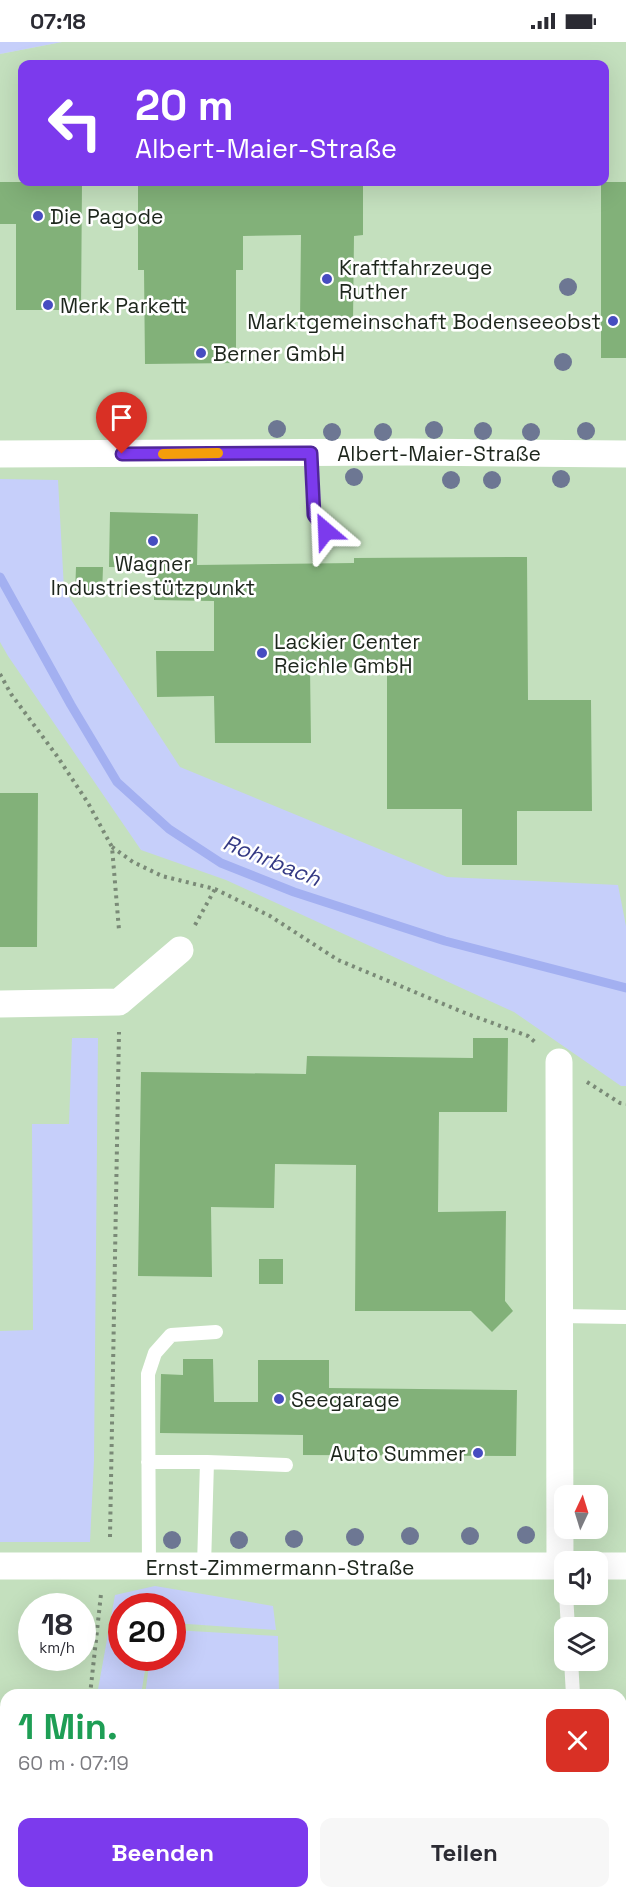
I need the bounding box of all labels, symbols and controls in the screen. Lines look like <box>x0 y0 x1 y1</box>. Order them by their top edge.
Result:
text: 07:18 <box>30 7 86 35</box>
text: 20 m <box>135 79 234 132</box>
icon: left <box>36 84 114 162</box>
text: Albert-Maier-Straße <box>135 131 397 166</box>
place label: Die Pagode <box>50 203 163 230</box>
marker: Die Pagode <box>31 209 45 223</box>
place label: Kraftfahrzeuge Ruther <box>339 254 492 305</box>
marker: Kraftfahrzeuge Ruther <box>320 272 334 286</box>
place label: Merk Parkett <box>60 292 187 319</box>
marker: Merk Parkett <box>41 298 55 312</box>
place label: Marktgemeinschaft Bodenseeobst <box>247 308 601 335</box>
marker: Marktgemeinschaft Bodenseeobst <box>606 314 620 328</box>
place label: Berner GmbH <box>213 340 345 367</box>
marker: Berner GmbH <box>194 346 208 360</box>
pin <box>96 392 147 454</box>
icon: arrive <box>105 401 138 434</box>
street label: Albert-Maier-Straße <box>337 440 541 467</box>
position arrow <box>294 499 358 563</box>
marker: Wagner Industriestützpunkt <box>146 534 160 548</box>
place label: Wagner Industriestützpunkt <box>51 550 255 601</box>
place label: Lackier Center Reichle GmbH <box>274 628 420 679</box>
marker: Lackier Center Reichle GmbH <box>255 646 269 660</box>
water label: Rohrbach <box>219 828 325 892</box>
place label: Seegarage <box>291 1386 400 1413</box>
marker: Seegarage <box>272 1392 286 1406</box>
place label: Auto Summer <box>330 1440 466 1467</box>
marker: Auto Summer <box>471 1446 485 1460</box>
north arrow <box>554 1485 608 1539</box>
map controls <box>554 1485 608 1671</box>
button: sound <box>554 1551 608 1605</box>
street label: Ernst-Zimmermann-Straße <box>146 1554 414 1581</box>
speed limit sign: 20 <box>108 1593 186 1671</box>
text: 18 <box>41 1605 73 1644</box>
button: layers <box>554 1617 608 1671</box>
text: km/h <box>39 1638 75 1657</box>
text: 1 Min. <box>18 1704 118 1750</box>
button: close <box>546 1709 609 1772</box>
text: 60 m · 07:19 <box>18 1750 129 1776</box>
button: Beenden <box>18 1818 308 1887</box>
button: Teilen <box>320 1818 609 1887</box>

